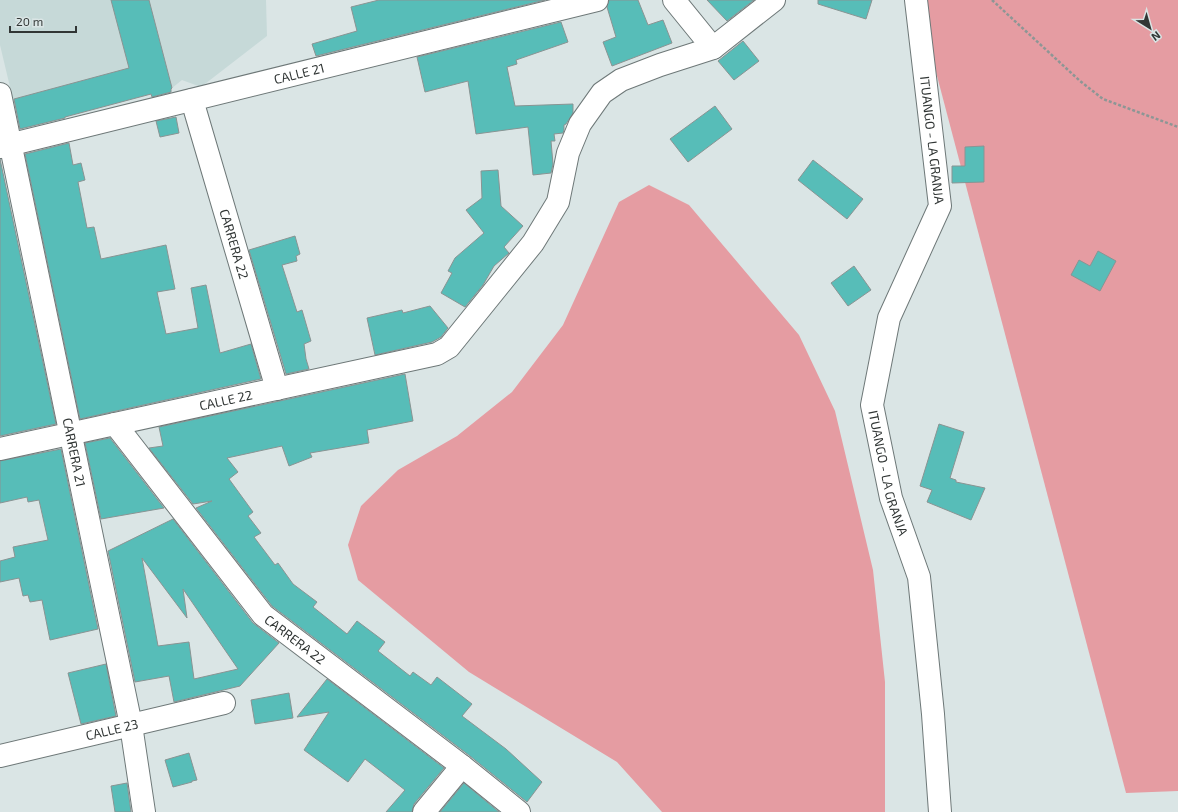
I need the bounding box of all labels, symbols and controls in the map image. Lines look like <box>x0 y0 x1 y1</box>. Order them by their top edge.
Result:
scale bar <box>10 8 76 34</box>
north arrow <box>1130 8 1170 48</box>
text: 20 m <box>16 14 43 28</box>
text: N <box>1149 29 1163 44</box>
street label: CALLE 21 <box>272 59 326 87</box>
street label: ITUANGO - LA GRANJA <box>917 75 948 205</box>
street label: CARRERA 22 <box>216 207 252 281</box>
street label: CALLE 22 <box>198 386 254 413</box>
street label: ITUANGO - LA GRANJA <box>865 409 912 538</box>
street label: CARRERA 21 <box>59 416 89 488</box>
street label: CARRERA 22 <box>262 611 329 668</box>
street label: CALLE 23 <box>84 716 140 743</box>

